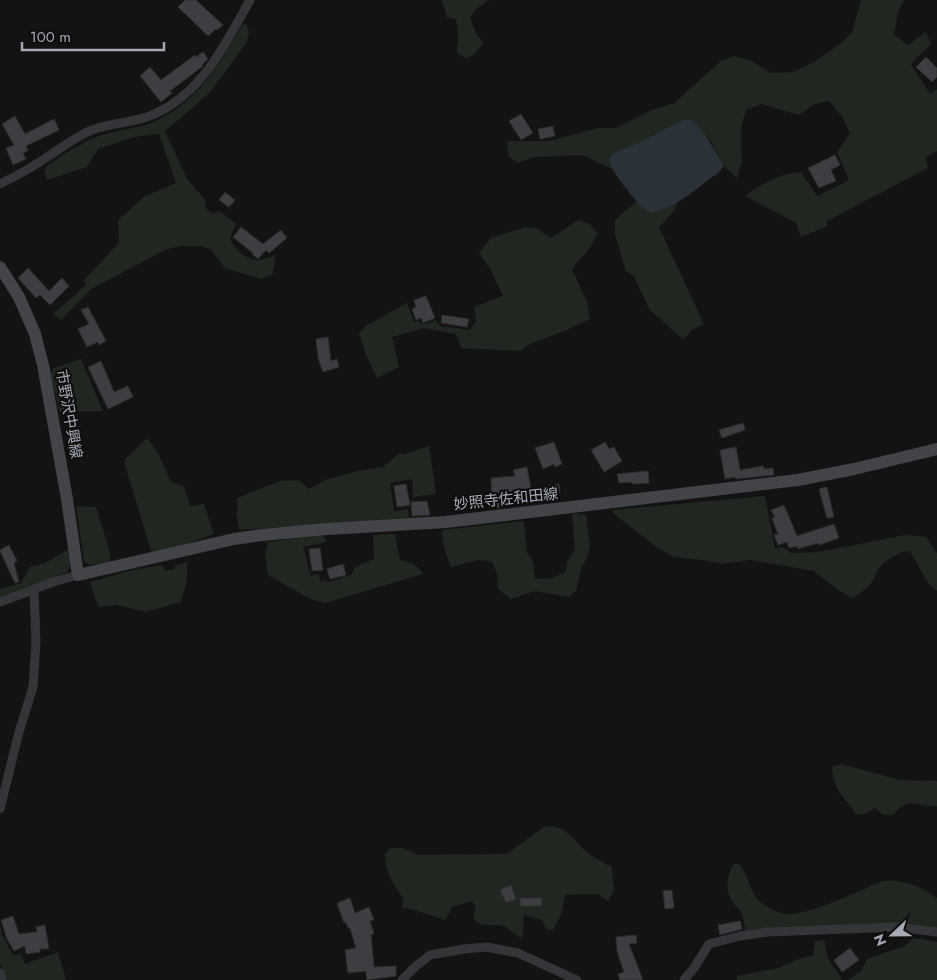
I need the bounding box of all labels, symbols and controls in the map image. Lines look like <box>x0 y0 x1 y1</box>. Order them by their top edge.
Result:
scale bar <box>22 20 165 52</box>
text: 100 m <box>30 26 71 48</box>
street label: 市野沢中興線 <box>50 368 88 460</box>
street label: 妙照寺佐和田線 <box>453 483 559 515</box>
north arrow <box>867 910 917 960</box>
text: N <box>869 931 891 949</box>

